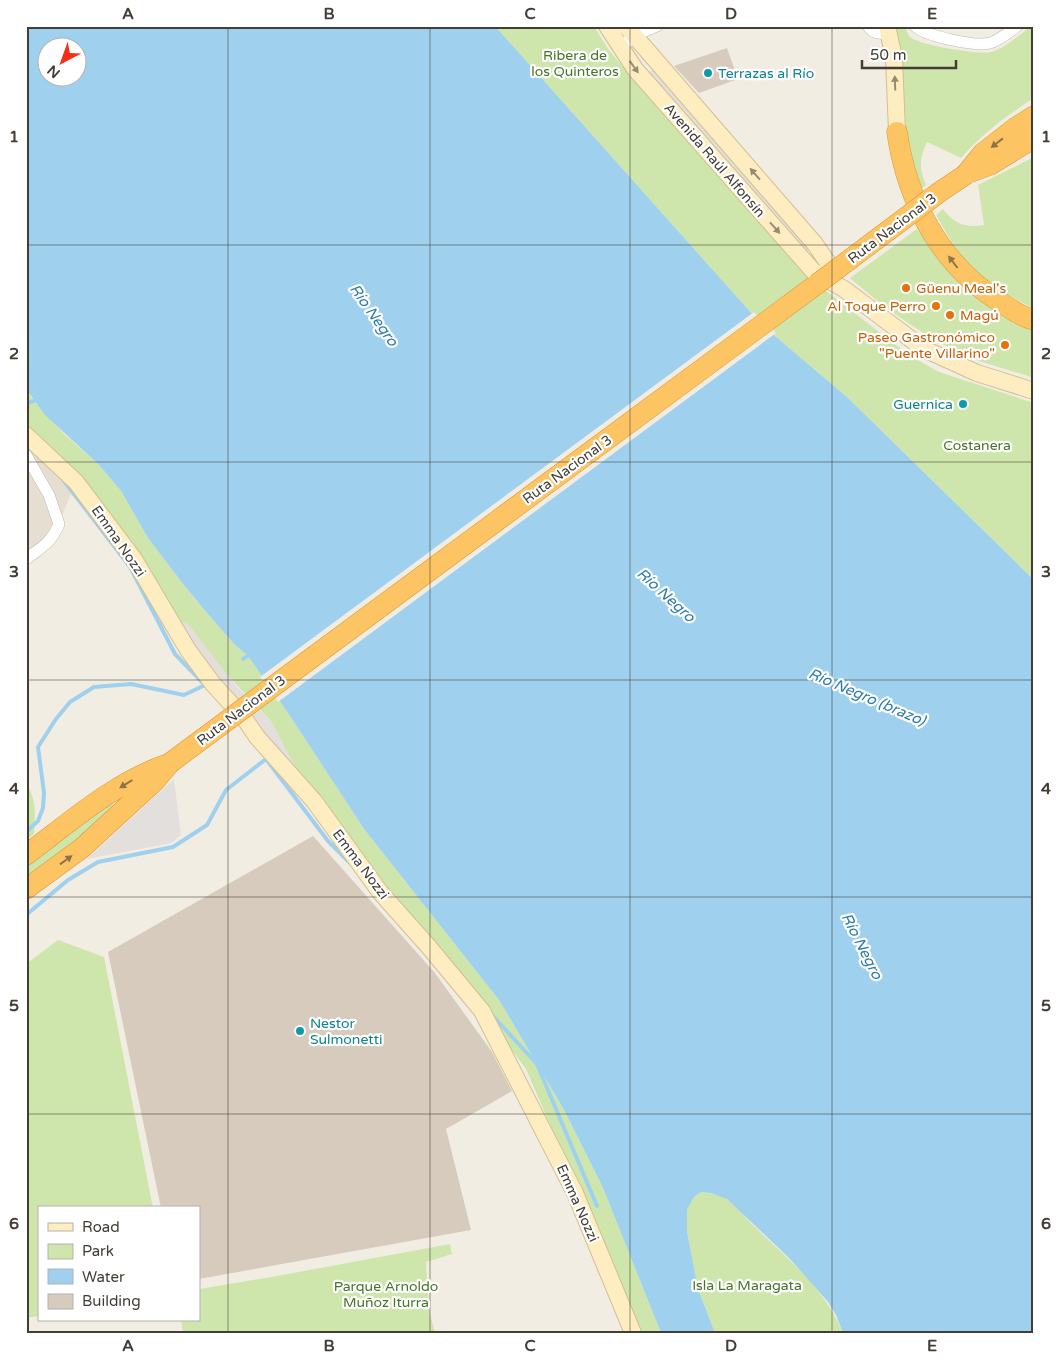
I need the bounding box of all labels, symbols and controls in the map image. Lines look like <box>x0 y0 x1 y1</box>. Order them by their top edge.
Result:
text: A <box>122 4 134 24</box>
text: B <box>323 4 335 24</box>
text: C <box>524 4 536 24</box>
text: D <box>725 4 737 24</box>
text: E <box>927 4 937 24</box>
north arrow <box>38 38 88 88</box>
scale bar <box>862 38 956 70</box>
text: 50 m <box>870 46 907 64</box>
park label: Ribera de los Quinteros <box>531 47 619 80</box>
one-way arrow <box>629 60 639 74</box>
text: N <box>44 61 64 82</box>
place label: Terrazas al Río <box>718 65 814 82</box>
marker: Terrazas al Río <box>702 67 714 79</box>
one-way arrow <box>891 75 899 91</box>
street label: Avenida Raúl Alfonsín <box>660 100 769 221</box>
text: 1 <box>9 127 19 147</box>
text: 1 <box>1041 127 1051 147</box>
one-way arrow <box>990 137 1003 148</box>
one-way arrow <box>749 169 761 181</box>
street label: Ruta Nacional 3 <box>845 190 940 267</box>
one-way arrow <box>770 222 781 235</box>
one-way arrow <box>947 256 958 269</box>
water label: Río Negro <box>346 280 402 350</box>
place label: Güenu Meal's <box>916 280 1006 297</box>
marker: Güenu Meal's <box>900 282 912 294</box>
place label: Al Toque Perro <box>827 298 926 315</box>
marker: Al Toque Perro <box>930 300 942 312</box>
place label: Magú <box>960 307 999 324</box>
marker: Magú <box>944 309 956 321</box>
place label: Paseo Gastronómico "Puente Villarino" <box>858 329 995 362</box>
marker: Paseo Gastronómico "Puente Villarino" <box>999 339 1011 351</box>
text: 2 <box>9 344 19 364</box>
text: 2 <box>1041 344 1051 364</box>
place label: Guernica <box>893 396 953 413</box>
marker: Guernica <box>957 398 969 410</box>
street label: Ruta Nacional 3 <box>519 431 615 508</box>
park label: Costanera <box>943 437 1011 454</box>
street label: Emma Nozzi <box>88 502 149 580</box>
text: 3 <box>9 562 19 582</box>
text: 3 <box>1041 562 1051 582</box>
water label: Río Negro <box>633 564 699 626</box>
water label: Río Negro (brazo) <box>806 664 929 730</box>
street label: Ruta Nacional 3 <box>194 672 289 749</box>
text: 4 <box>9 779 19 799</box>
one-way arrow <box>119 779 132 788</box>
text: 4 <box>1041 779 1051 799</box>
street label: Emma Nozzi <box>329 826 392 903</box>
one-way arrow <box>59 855 73 865</box>
water label: Río Negro <box>838 910 887 983</box>
text: 5 <box>9 996 19 1016</box>
text: 5 <box>1041 996 1051 1016</box>
place label: Nestor Sulmonetti <box>310 1015 383 1048</box>
marker: Nestor Sulmonetti <box>294 1025 306 1037</box>
street label: Emma Nozzi <box>553 1162 602 1245</box>
legend <box>38 1206 200 1322</box>
text: 6 <box>9 1214 19 1234</box>
text: 6 <box>1041 1214 1051 1234</box>
text: Road <box>82 1218 120 1236</box>
text: Park <box>82 1242 114 1260</box>
text: Water <box>82 1268 125 1286</box>
park label: Isla La Maragata <box>692 1277 802 1294</box>
park label: Parque Arnoldo Muñoz Iturra <box>334 1278 438 1311</box>
text: Building <box>82 1292 141 1310</box>
text: A <box>122 1336 134 1356</box>
text: B <box>323 1336 335 1356</box>
text: C <box>524 1336 536 1356</box>
text: D <box>725 1336 737 1356</box>
text: E <box>927 1336 937 1356</box>

